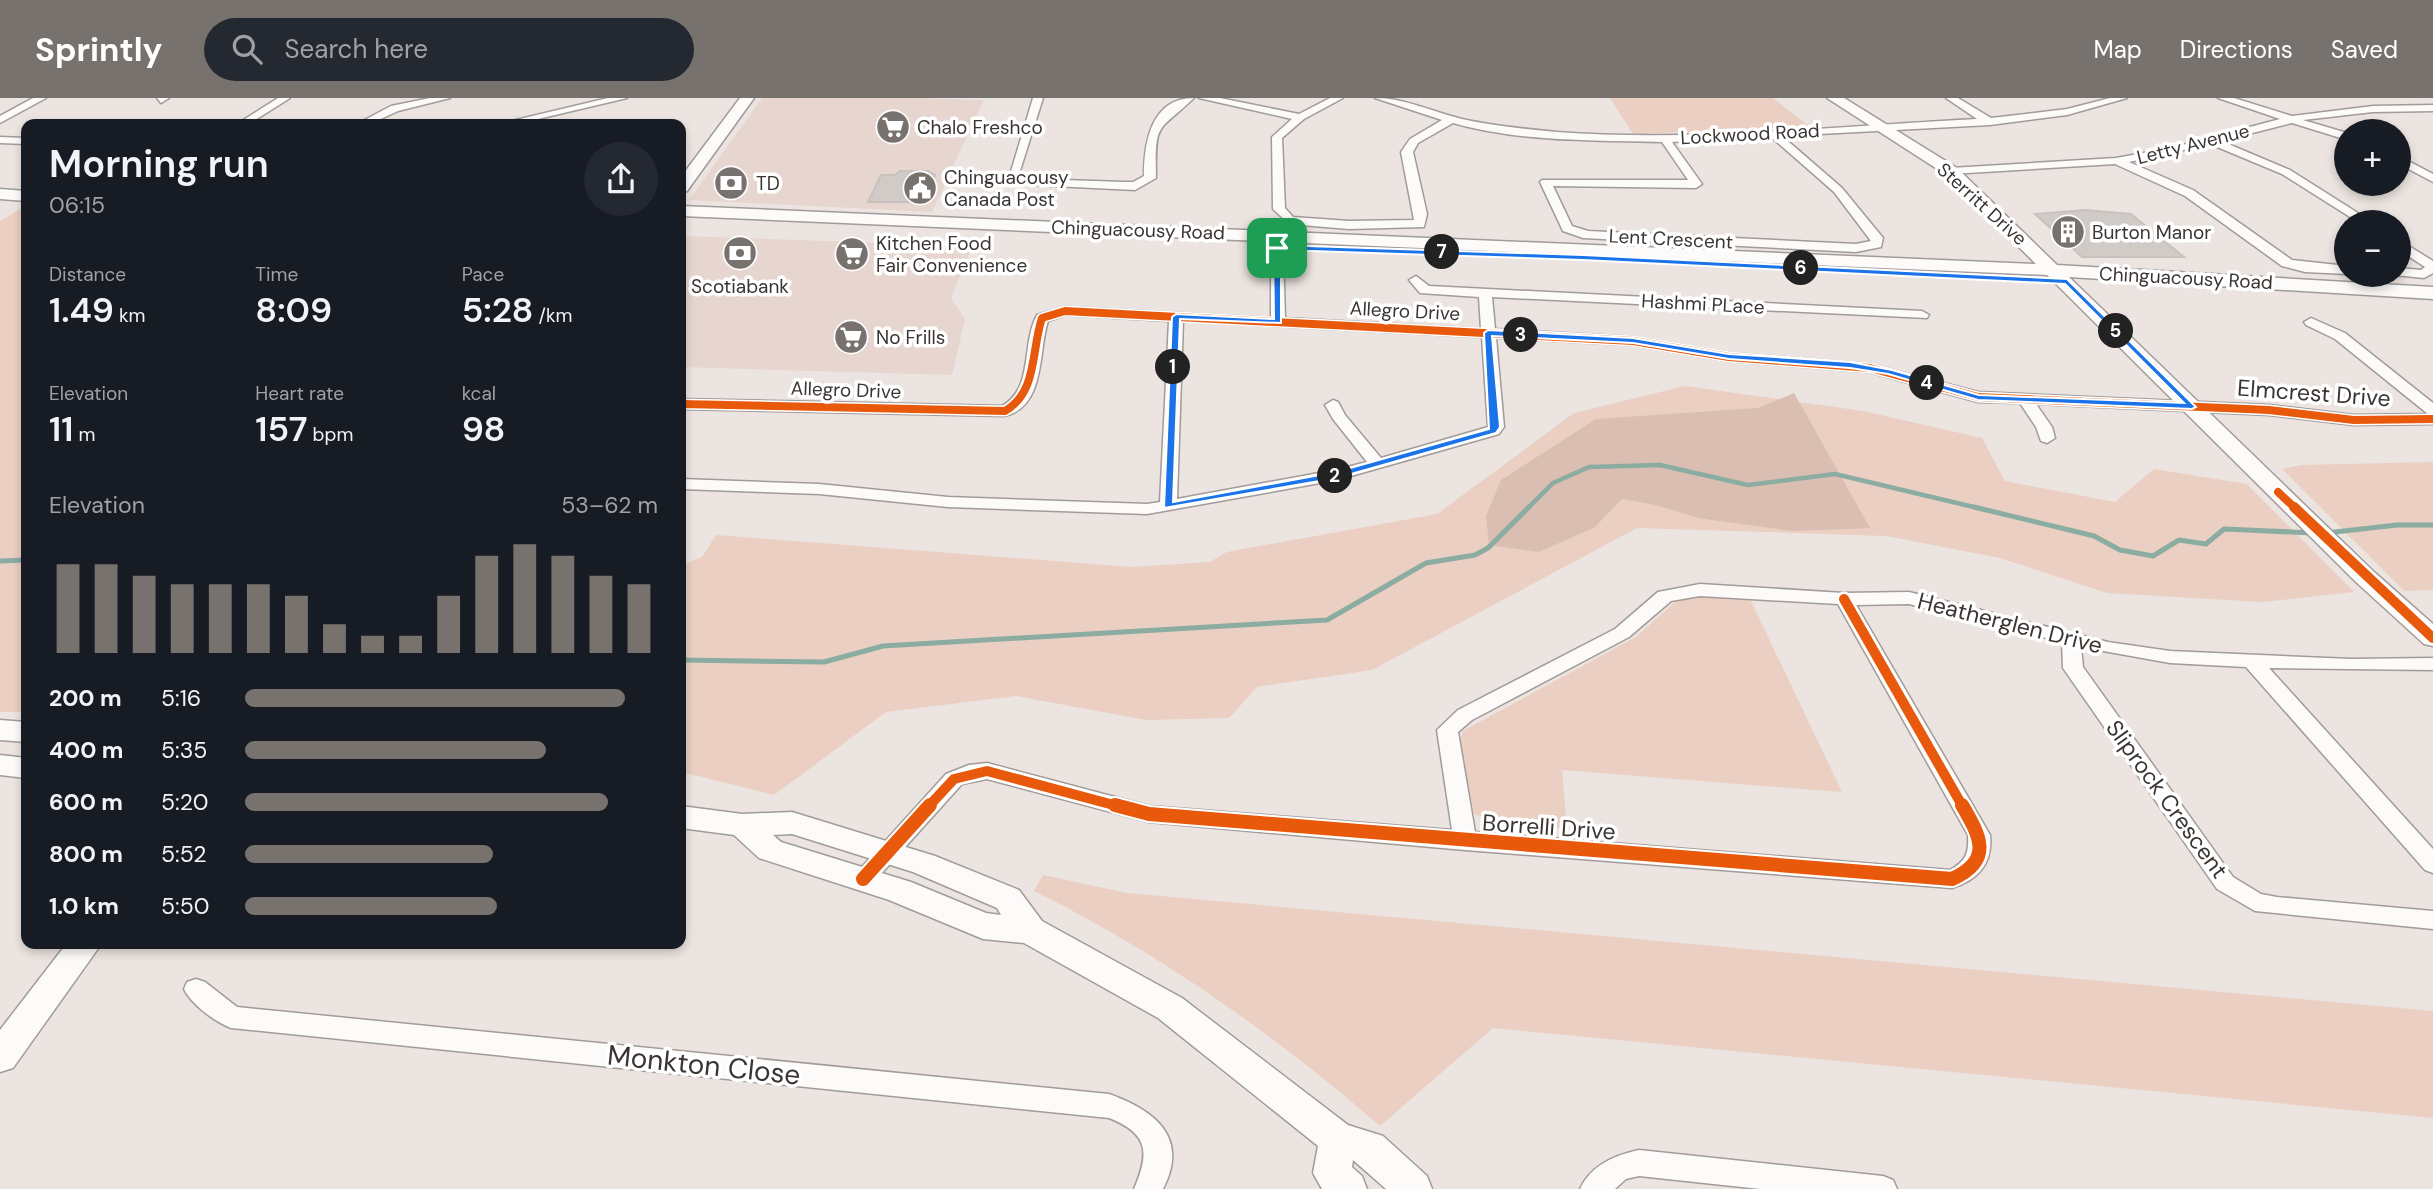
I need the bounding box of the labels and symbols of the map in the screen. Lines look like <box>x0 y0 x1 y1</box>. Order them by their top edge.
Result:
supermarket icon: Chalo Freshco <box>874 108 912 146</box>
place label: Chalo Freshco <box>917 115 1043 140</box>
street label: Lockwood Road <box>1680 118 1820 150</box>
street label: Letty Avenue <box>2134 118 2252 170</box>
street label: Sterritt Drive <box>1932 157 2032 251</box>
bank icon: TD <box>712 164 750 202</box>
place label: Chinguacousy Canada Post <box>944 165 1069 212</box>
public building icon: Chinguacousy Canada Post <box>901 169 939 207</box>
place label: TD <box>756 171 780 196</box>
building icon: Burton Manor <box>2049 213 2087 251</box>
street label: Chinguacousy Road <box>1051 214 1225 246</box>
pin <box>1247 218 1307 278</box>
place label: Burton Manor <box>2092 220 2211 245</box>
street label: Lent Crescent <box>1608 223 1734 255</box>
place label: Kitchen Food Fair Convenience <box>876 231 1027 278</box>
bank icon: Scotiabank <box>721 234 759 272</box>
pin: 7 <box>1424 234 1460 270</box>
supermarket icon: Kitchen Food Fair Convenience <box>833 235 871 273</box>
pin: 6 <box>1784 250 1818 286</box>
street label: Chinguacousy Road <box>2099 261 2273 295</box>
place label: Scotiabank <box>691 274 789 299</box>
street label: Hashmi PLace <box>1641 288 1765 320</box>
street label: Allegro Drive <box>1349 296 1461 326</box>
pin: 5 <box>2098 314 2134 348</box>
pin: 3 <box>1504 317 1538 352</box>
supermarket icon: No Frills <box>832 318 870 356</box>
place label: No Frills <box>876 325 945 350</box>
pin: 1 <box>1156 350 1190 384</box>
pin: 4 <box>1910 366 1944 400</box>
street label: Elmcrest Drive <box>2236 373 2392 413</box>
street label: Allegro Drive <box>790 376 902 404</box>
pin: 2 <box>1318 458 1352 494</box>
street label: Heatherglen Drive <box>1915 586 2105 660</box>
street label: Sliprock Crescent <box>2099 714 2235 884</box>
street label: Borrelli Drive <box>1481 807 1617 847</box>
street label: Monkton Close <box>606 1036 802 1094</box>

